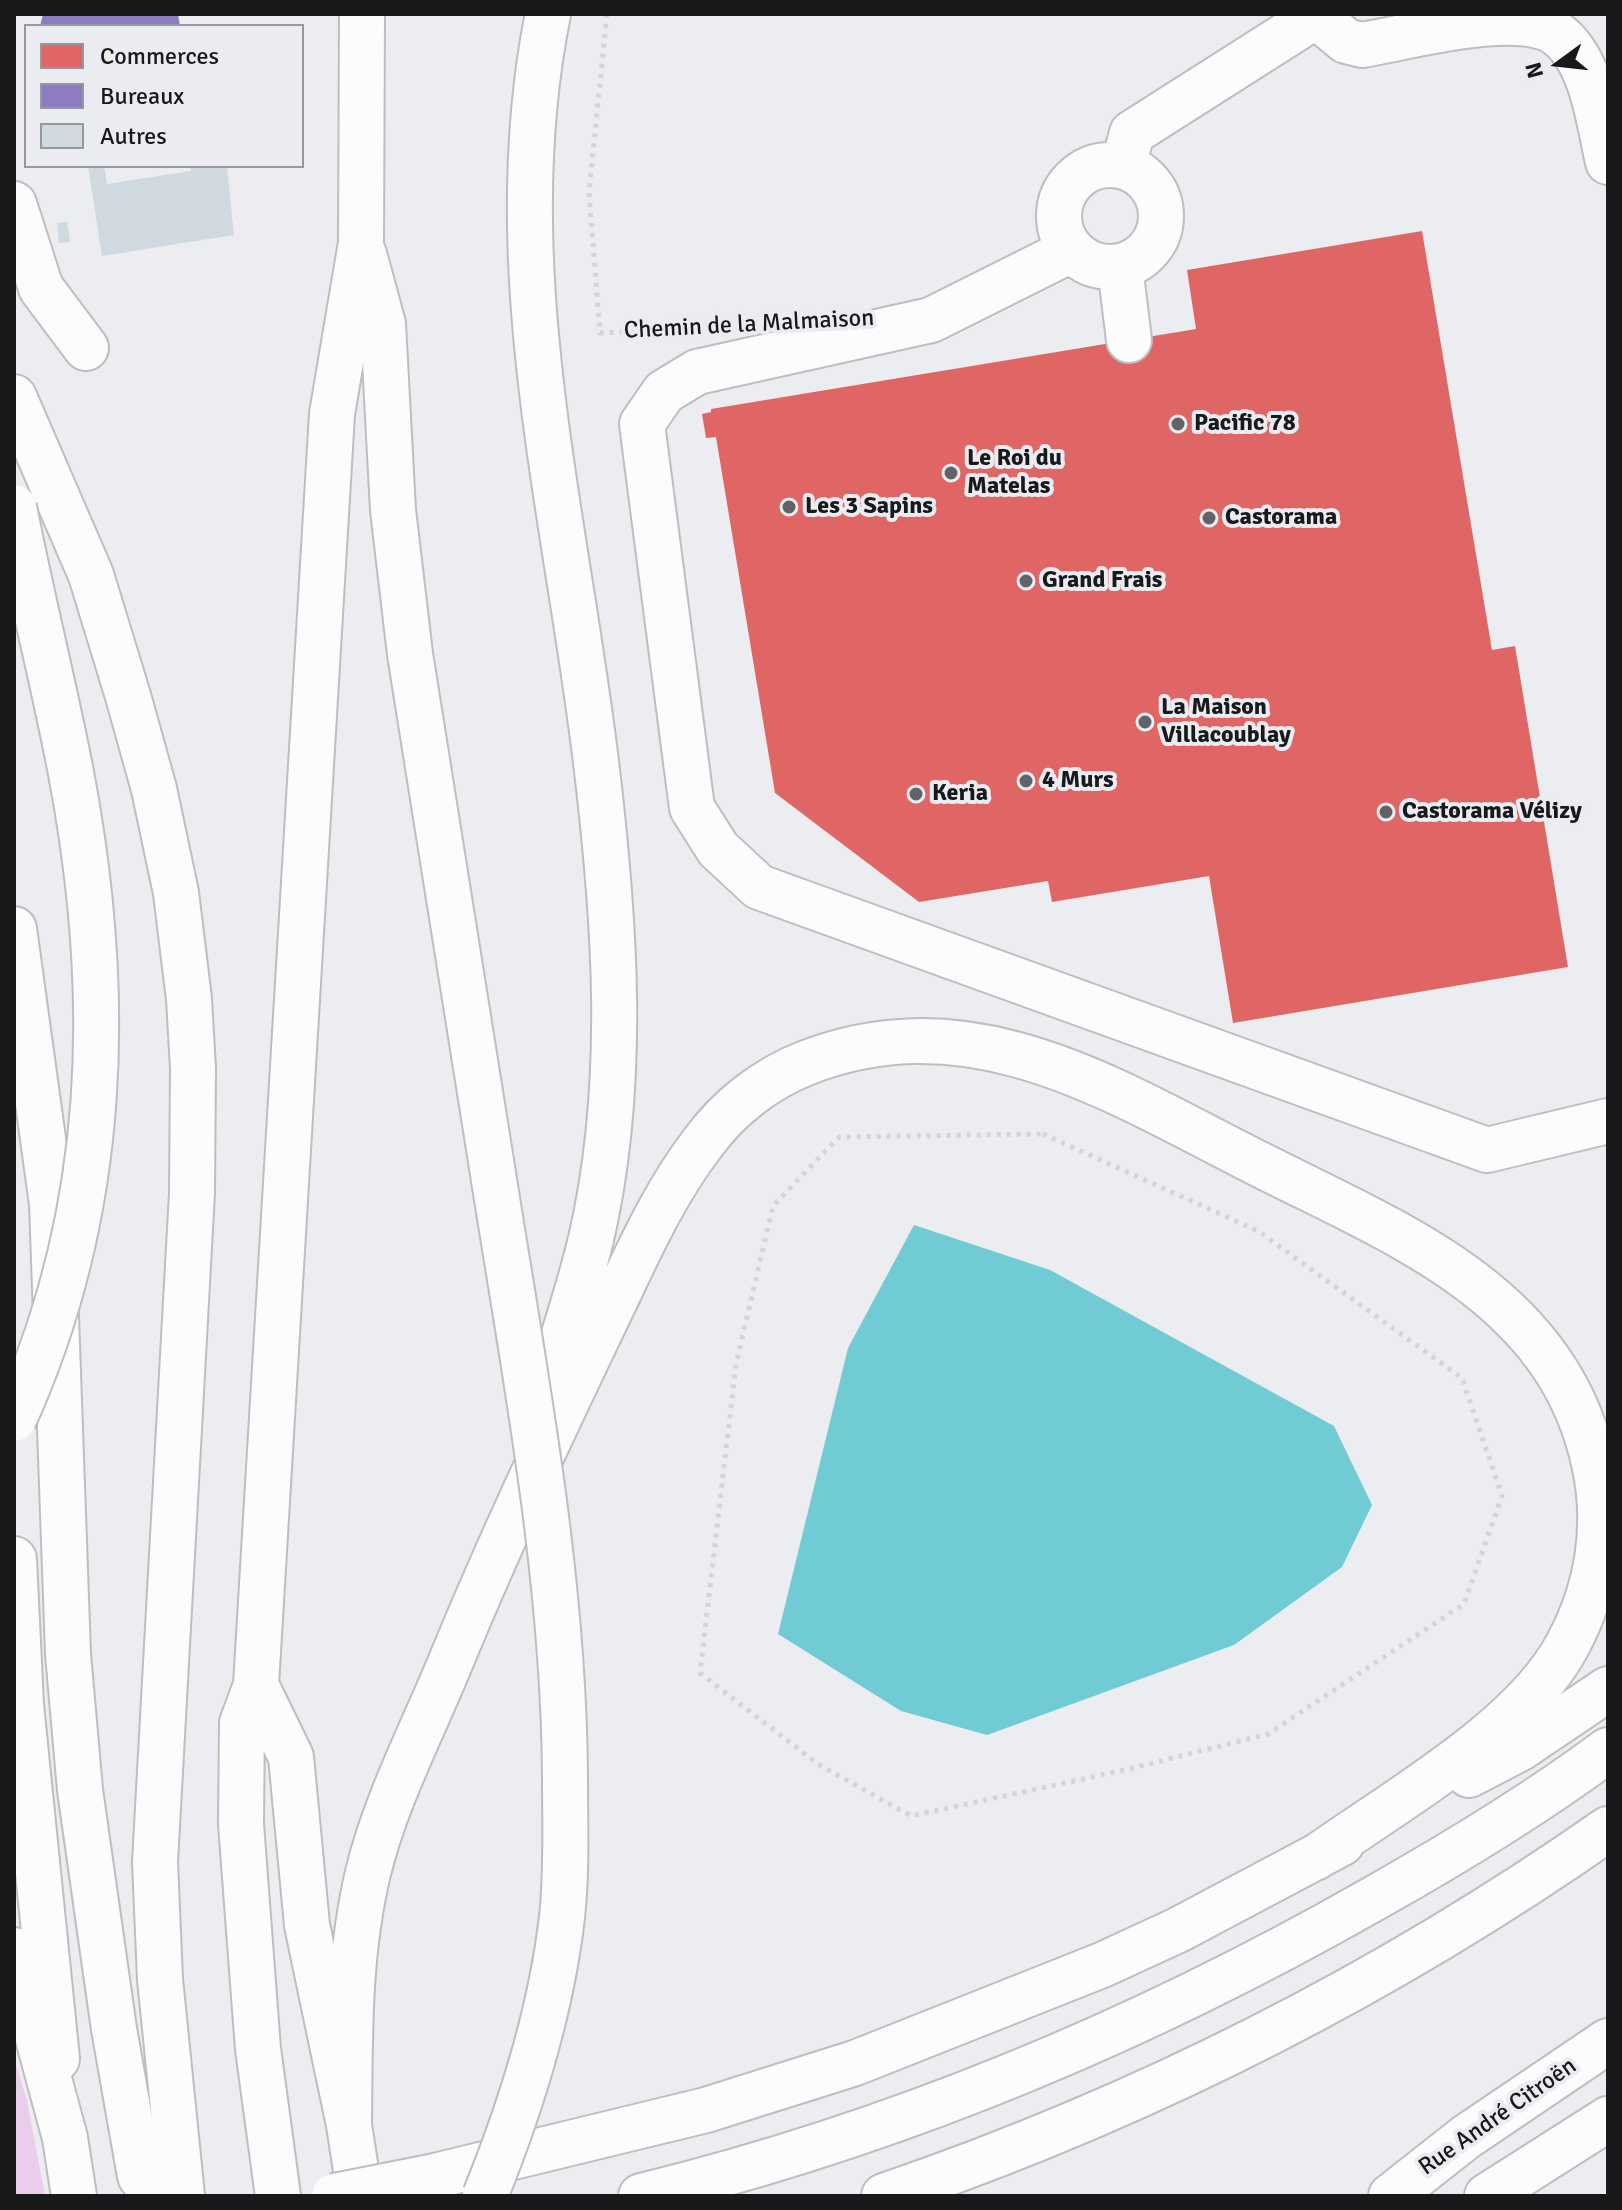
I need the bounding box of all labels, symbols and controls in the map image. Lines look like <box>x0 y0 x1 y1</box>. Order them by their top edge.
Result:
legend <box>24 24 304 168</box>
north arrow <box>1518 24 1598 104</box>
text: Commerces <box>100 41 219 71</box>
text: N <box>1519 59 1549 81</box>
text: Bureaux <box>100 81 184 111</box>
text: Autres <box>100 121 167 151</box>
street label: Chemin de la Malmaison <box>623 304 875 346</box>
place label: Pacific 78 <box>1194 410 1296 438</box>
marker: Pacific 78 <box>1169 415 1187 433</box>
place label: Le Roi du Matelas <box>967 445 1062 501</box>
marker: Le Roi du Matelas <box>942 464 960 482</box>
place label: Les 3 Sapins <box>805 493 933 521</box>
marker: Les 3 Sapins <box>780 498 798 516</box>
place label: Castorama <box>1225 504 1337 532</box>
marker: Castorama <box>1200 509 1218 527</box>
place label: Grand Frais <box>1042 567 1162 595</box>
marker: Grand Frais <box>1017 572 1035 590</box>
place label: La Maison Villacoublay <box>1161 694 1291 750</box>
marker: La Maison Villacoublay <box>1136 713 1154 731</box>
place label: 4 Murs <box>1042 767 1114 795</box>
marker: 4 Murs <box>1017 772 1035 790</box>
place label: Keria <box>932 780 988 808</box>
marker: Keria <box>907 785 925 803</box>
place label: Castorama Vélizy <box>1402 798 1582 826</box>
marker: Castorama Vélizy <box>1377 803 1395 821</box>
street label: Rue André Citroën <box>1414 2052 1582 2182</box>

